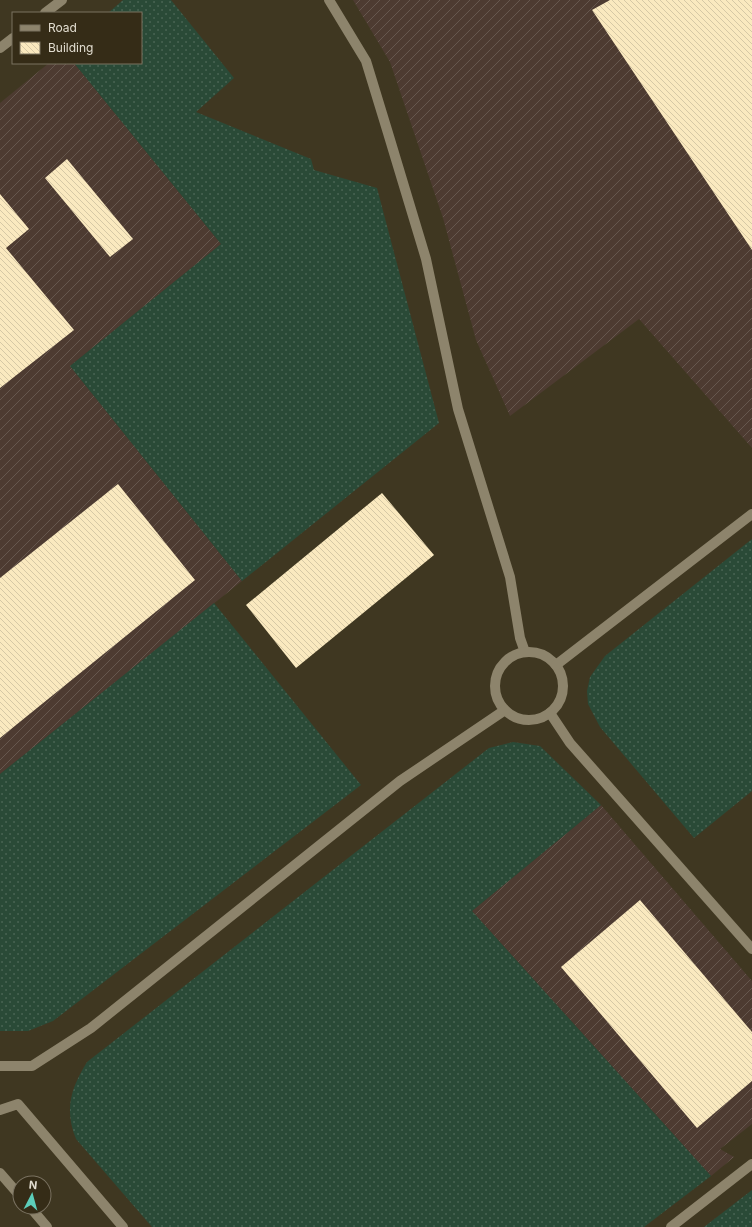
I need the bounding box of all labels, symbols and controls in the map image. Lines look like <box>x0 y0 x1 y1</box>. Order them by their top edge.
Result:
legend <box>12 12 142 64</box>
text: Road <box>48 20 77 35</box>
text: Building <box>48 40 93 55</box>
north arrow <box>12 1175 52 1215</box>
text: N <box>28 1178 38 1192</box>

